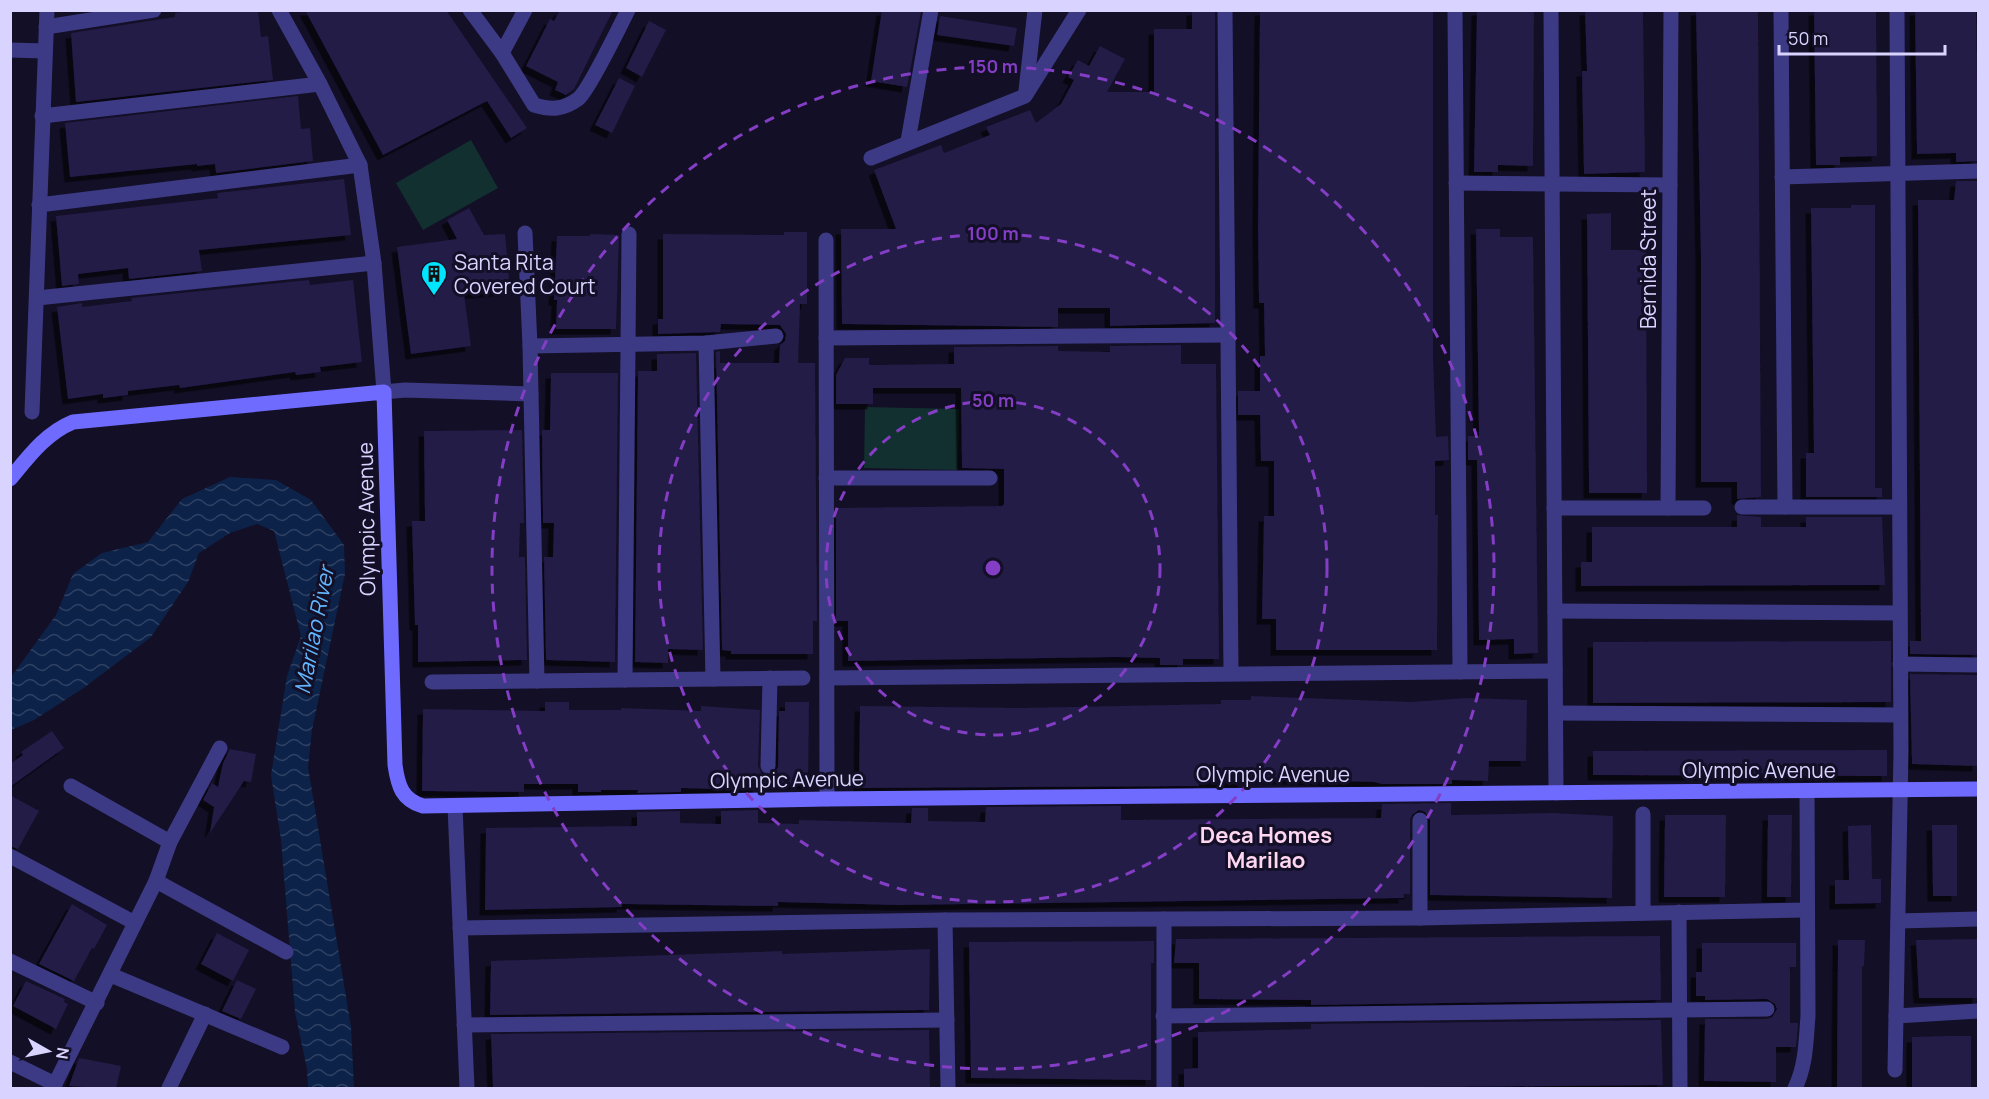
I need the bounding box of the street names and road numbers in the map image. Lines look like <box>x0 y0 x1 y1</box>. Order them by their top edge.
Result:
street label: Bernida Street <box>1634 189 1662 329</box>
street label: Olympic Avenue <box>351 442 381 596</box>
street label: Olympic Avenue <box>1682 756 1836 784</box>
street label: Olympic Avenue <box>1196 760 1350 788</box>
street label: Olympic Avenue <box>710 764 864 794</box>

